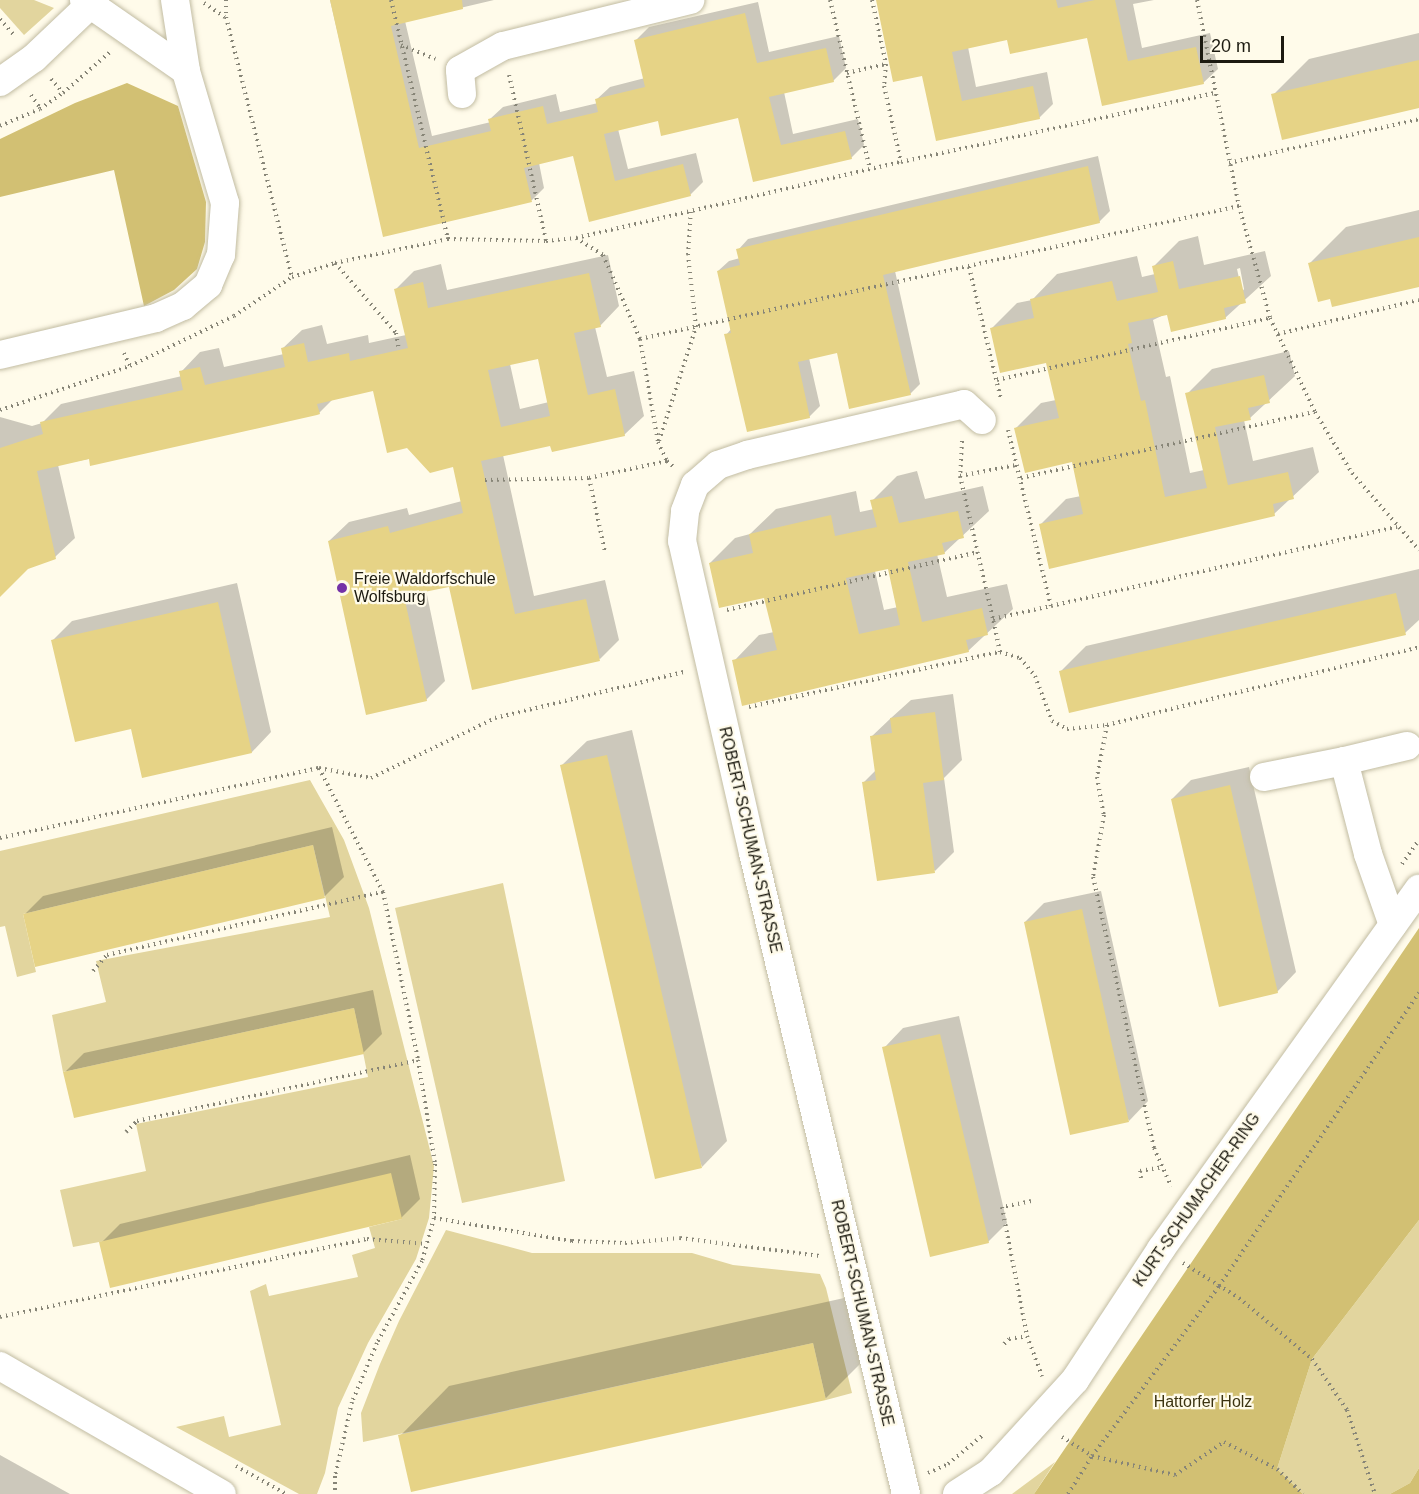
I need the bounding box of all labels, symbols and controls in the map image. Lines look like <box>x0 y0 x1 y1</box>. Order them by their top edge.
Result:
scale bar <box>1203 24 1287 62</box>
text: 20 m <box>1211 36 1251 56</box>
place label: Freie Waldorfschule Wolfsburg <box>354 569 496 607</box>
marker: Freie Waldorfschule Wolfsburg <box>335 581 349 595</box>
street label: ROBERT-SCHUMAN-STRASSE <box>715 725 785 955</box>
street label: KURT-SCHUMACHER-RING <box>1130 1109 1264 1291</box>
street label: ROBERT-SCHUMAN-STRASSE <box>827 1198 897 1428</box>
park label: Hattorfer Holz <box>1154 1392 1252 1412</box>

